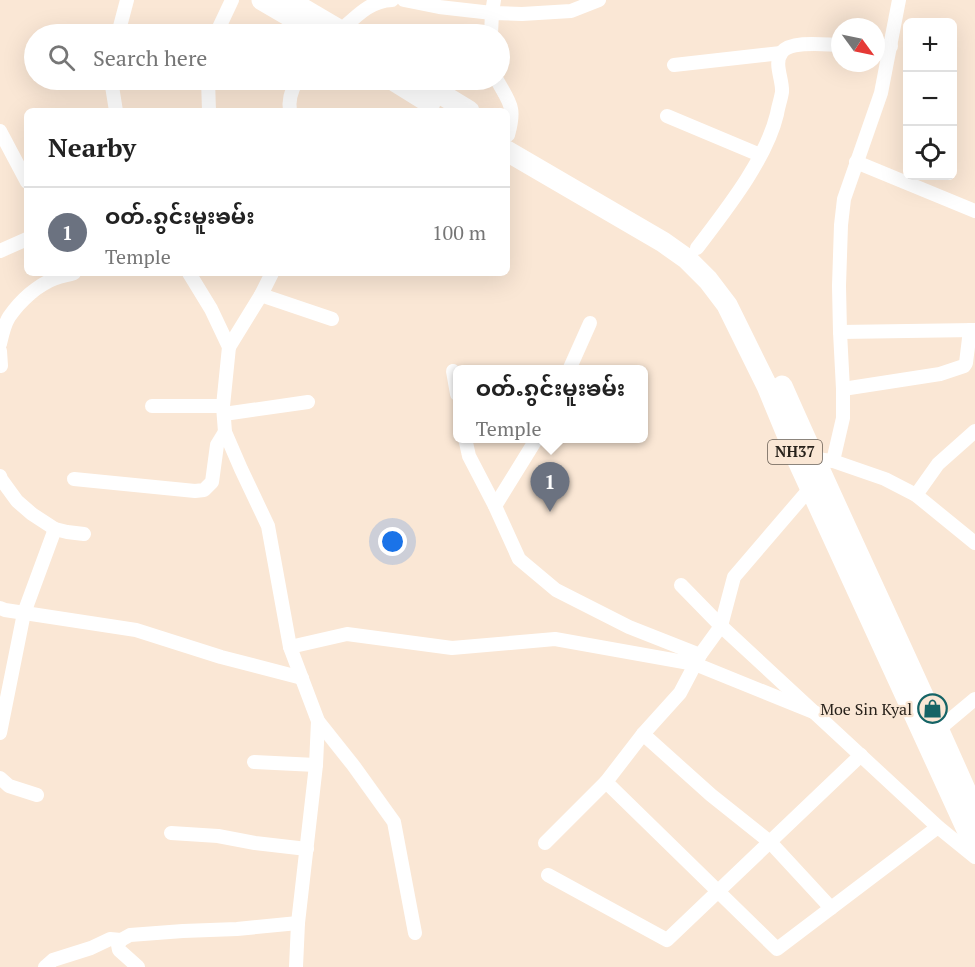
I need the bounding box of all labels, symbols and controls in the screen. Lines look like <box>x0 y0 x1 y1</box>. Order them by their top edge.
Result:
north arrow <box>831 18 885 72</box>
map controls <box>903 18 957 180</box>
button: + <box>903 18 957 72</box>
search box <box>24 24 510 90</box>
icon: search <box>45 41 78 74</box>
text: Search here <box>93 43 207 72</box>
button: − <box>903 72 957 126</box>
button: locate <box>903 126 957 180</box>
text: Nearby <box>48 130 136 164</box>
text: ဝတ်ႉၵွင်းမူးၶမ်း <box>105 201 255 230</box>
text: 1 <box>62 219 73 246</box>
text: 100 m <box>432 219 486 246</box>
text: Temple <box>105 243 171 270</box>
popup <box>453 365 648 443</box>
text: ဝတ်ႉၵွင်းမူးၶမ်း <box>476 373 625 402</box>
text: Temple <box>476 415 542 442</box>
road number: NH37 <box>768 440 822 464</box>
pin: 1 <box>530 462 570 512</box>
your location <box>378 527 407 556</box>
shop icon: Moe Sin Kyal <box>917 693 949 725</box>
place label: Moe Sin Kyal <box>820 698 912 720</box>

